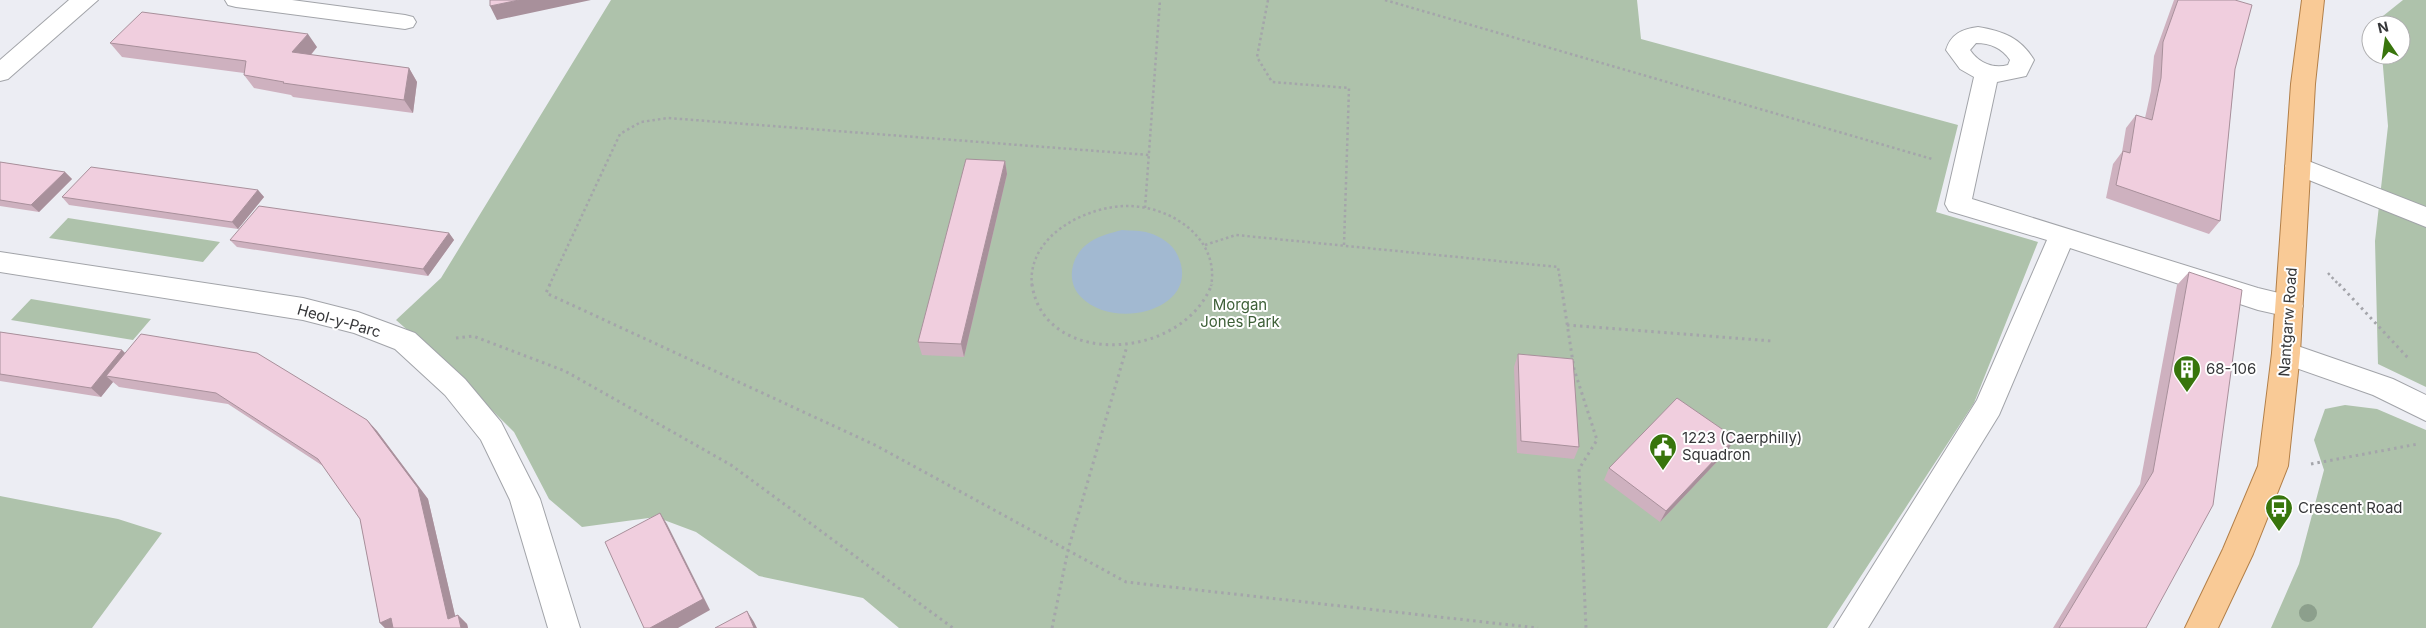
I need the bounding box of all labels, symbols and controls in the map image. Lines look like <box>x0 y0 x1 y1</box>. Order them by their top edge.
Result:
north arrow <box>2361 15 2411 65</box>
text: N <box>2376 17 2390 36</box>
street label: Nantgarw Road <box>2274 267 2301 377</box>
park label: Morgan Jones Park <box>1200 295 1280 331</box>
street label: Heol-y-Parc <box>295 300 383 342</box>
building icon: 68-106 <box>2172 354 2202 393</box>
place label: 68-106 <box>2206 359 2256 378</box>
place label: 1223 (Caerphilly) Squadron <box>1682 428 1802 464</box>
public building icon: 1223 (Caerphilly) Squadron <box>1648 432 1678 471</box>
bus stop icon: Crescent Road <box>2264 493 2294 532</box>
place label: Crescent Road <box>2298 498 2403 517</box>

